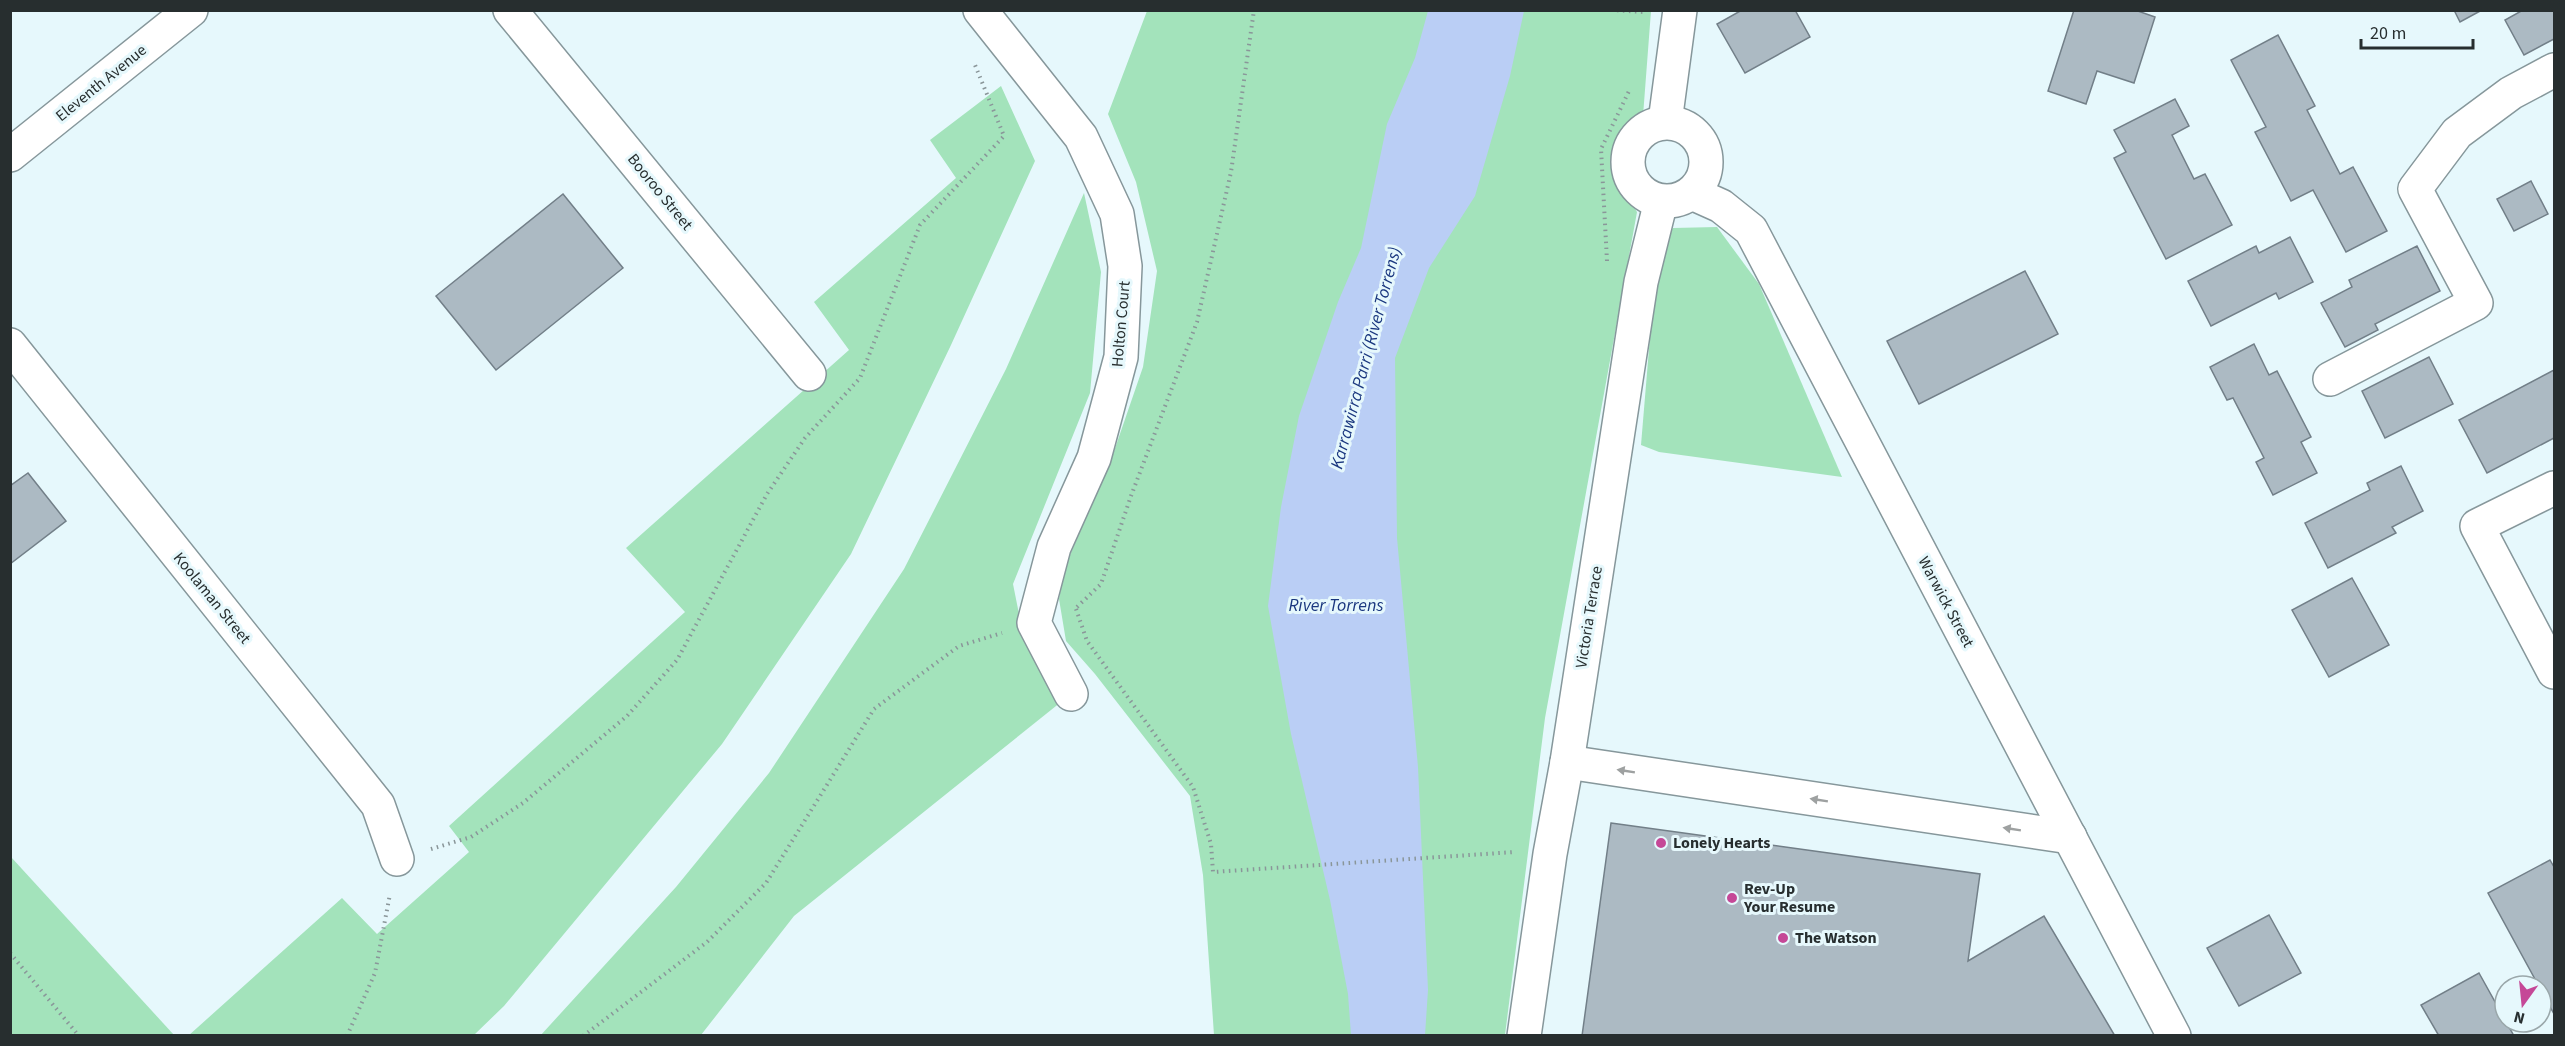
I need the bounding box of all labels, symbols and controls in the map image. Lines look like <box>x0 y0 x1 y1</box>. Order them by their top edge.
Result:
scale bar <box>2361 12 2474 50</box>
text: 20 m <box>2370 21 2406 46</box>
street label: Eleventh Avenue <box>51 39 151 127</box>
street label: Booroo Street <box>622 149 698 235</box>
water label: Karrawirra Parri (River Torrens) <box>1324 244 1408 472</box>
street label: Holton Court <box>1106 279 1136 368</box>
street label: Koolaman Street <box>168 548 256 649</box>
street label: Warwick Street <box>1913 553 1980 652</box>
street label: Victoria Terrace <box>1570 564 1608 670</box>
water label: River Torrens <box>1288 593 1384 618</box>
one-way arrow <box>1617 766 1636 775</box>
one-way arrow <box>1810 795 1829 804</box>
one-way arrow <box>2003 824 2022 833</box>
place label: Lonely Hearts <box>1673 832 1770 854</box>
marker: Lonely Hearts <box>1654 836 1668 850</box>
place label: Rev-Up Your Resume <box>1743 878 1835 918</box>
marker: Rev-Up Your Resume <box>1725 891 1739 905</box>
place label: The Watson <box>1795 927 1877 949</box>
marker: The Watson <box>1776 931 1790 945</box>
north arrow <box>2493 974 2553 1034</box>
text: N <box>2511 1006 2527 1030</box>

